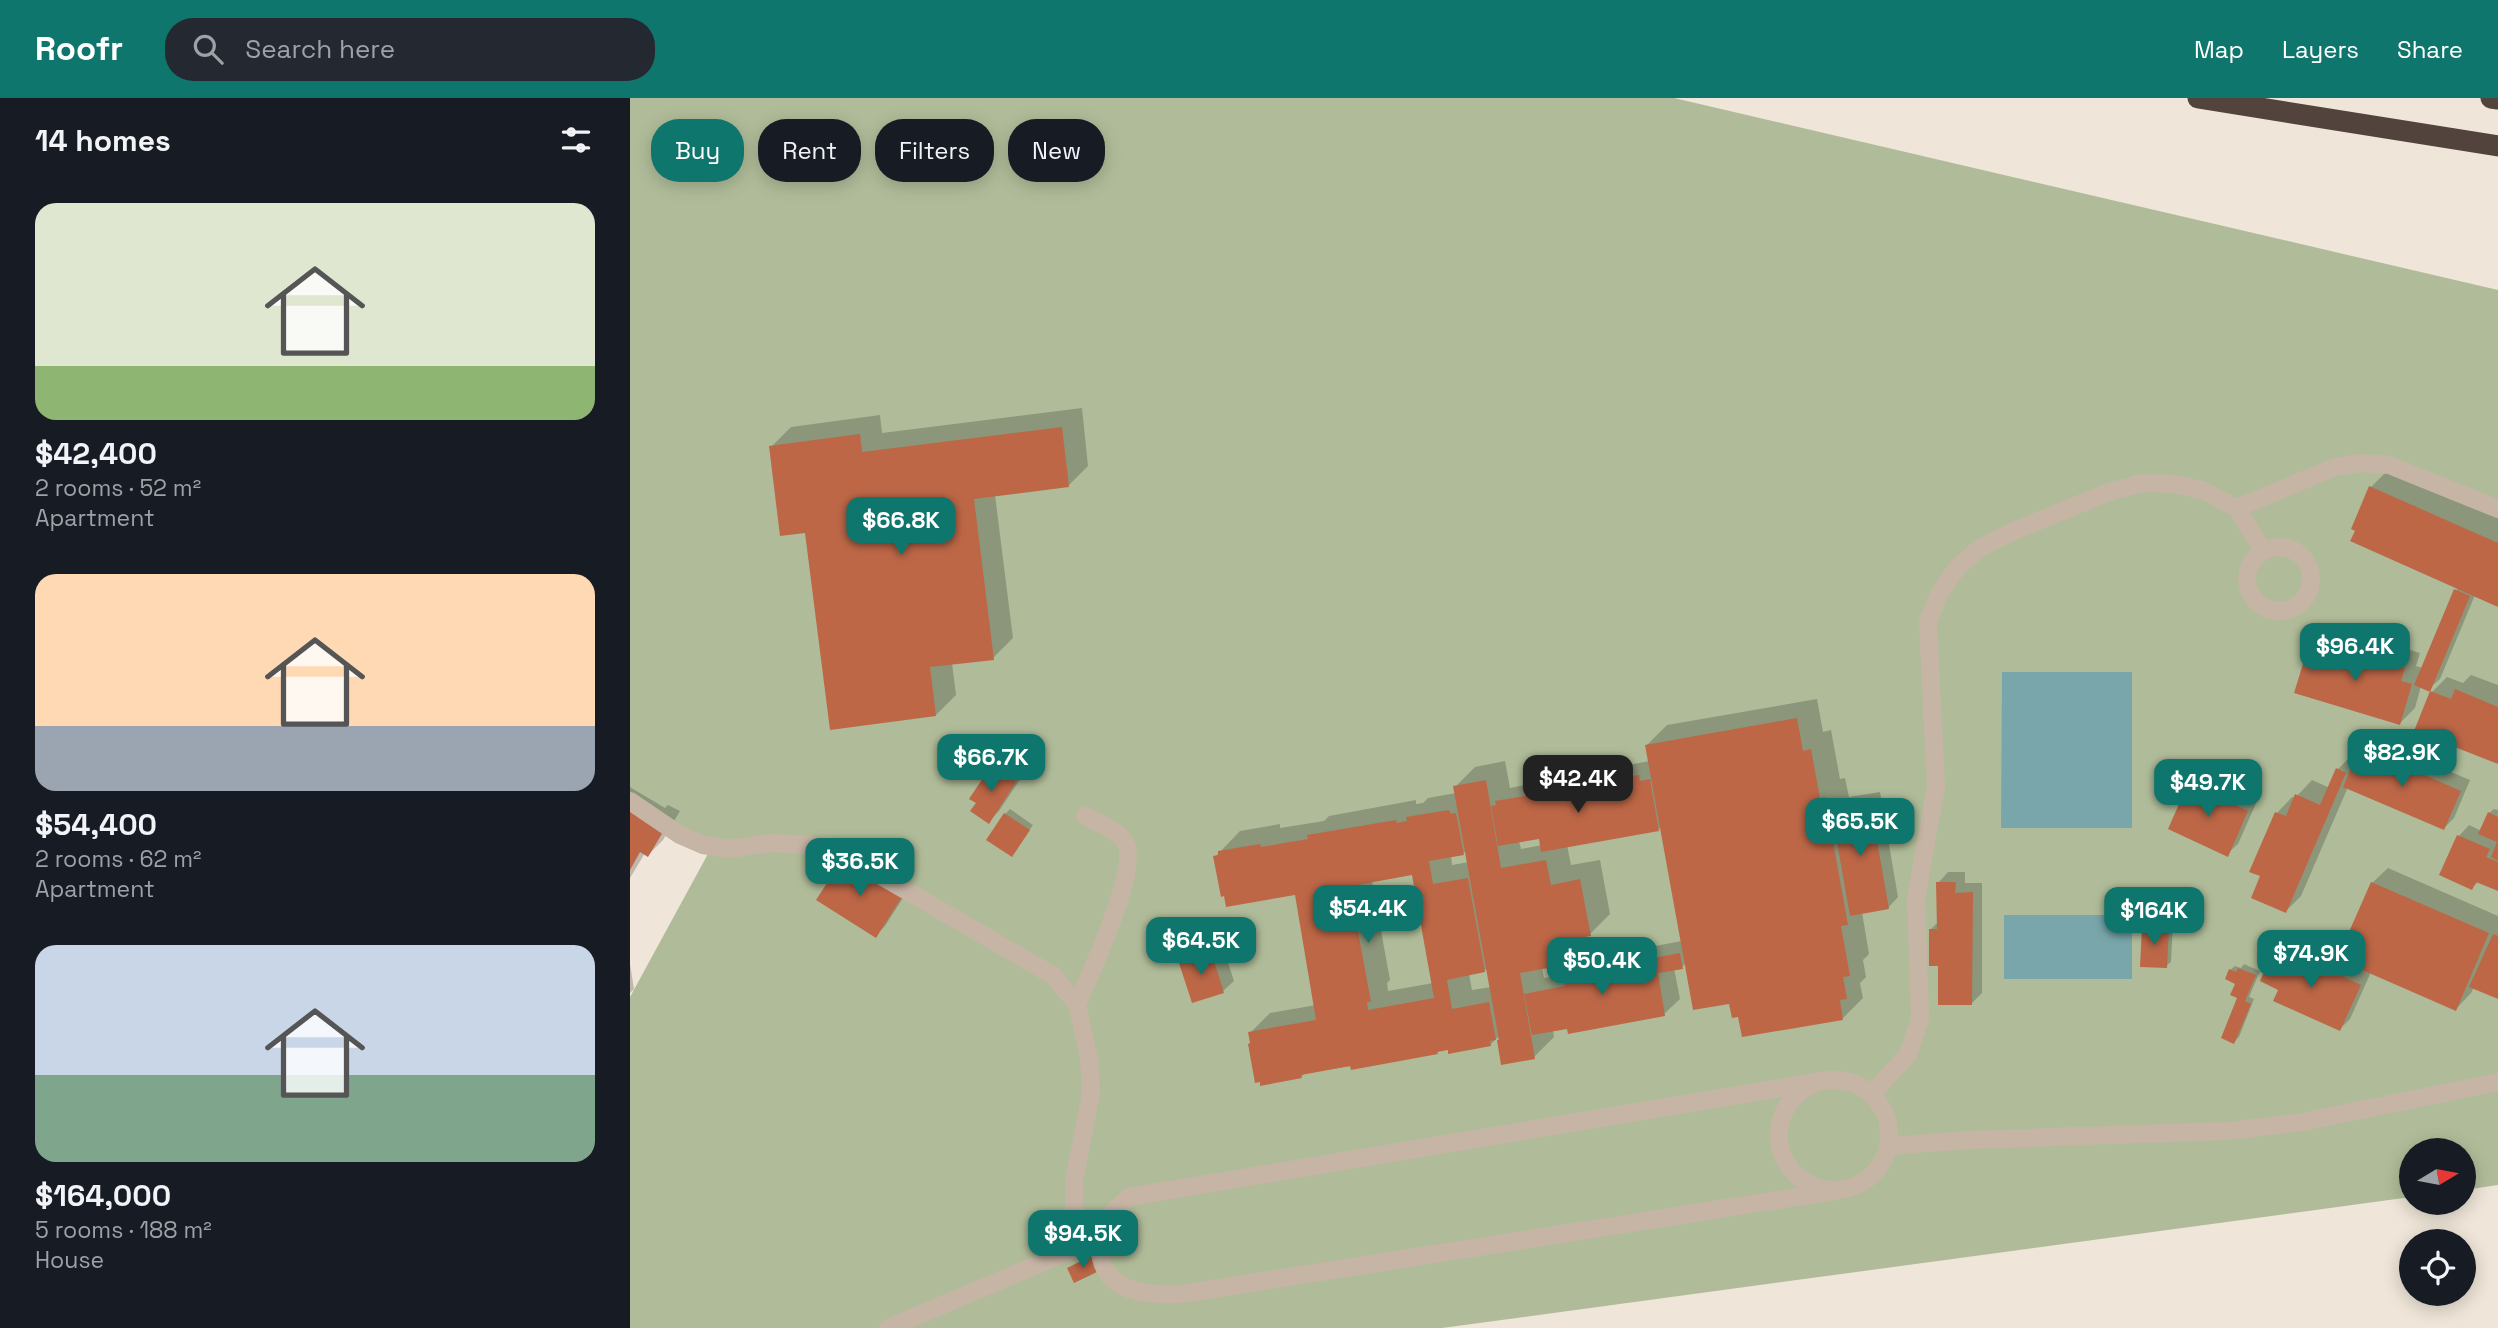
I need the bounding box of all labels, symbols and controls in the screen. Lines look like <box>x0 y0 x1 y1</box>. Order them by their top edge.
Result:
search box <box>165 18 655 81</box>
text: Roofr <box>35 28 123 70</box>
icon: search <box>189 30 227 68</box>
text: Search here <box>245 32 395 66</box>
text: Map <box>2194 34 2244 65</box>
text: Layers <box>2282 34 2359 65</box>
text: Share <box>2397 34 2463 65</box>
chip: Buy <box>651 119 744 182</box>
chip: Rent <box>758 119 861 182</box>
chip: Filters <box>875 119 994 182</box>
chip: New <box>1008 119 1105 182</box>
text: 14 homes <box>35 121 171 160</box>
icon: filters <box>557 121 595 159</box>
icon: home <box>252 248 378 374</box>
text: $42,400 <box>35 434 157 473</box>
text: 2 rooms · 52 m² <box>35 473 201 503</box>
pin: $66.8K <box>844 498 958 557</box>
text: Apartment <box>35 503 155 533</box>
text: $66.8K <box>862 505 940 535</box>
icon: home <box>252 619 378 745</box>
pin: $96.4K <box>2298 624 2412 683</box>
text: $96.4K <box>2316 631 2394 661</box>
pin: $82.9K <box>2345 730 2459 789</box>
pin: $66.7K <box>934 734 1048 794</box>
text: $82.9K <box>2364 737 2440 767</box>
text: $66.7K <box>953 742 1029 772</box>
pin: $42.4K <box>1521 756 1635 815</box>
pin: $49.7K <box>2151 760 2265 819</box>
text: $42.4K <box>1539 763 1617 793</box>
text: $49.7K <box>2170 767 2246 797</box>
pin: $65.5K <box>1803 798 1917 858</box>
text: $54,400 <box>35 805 157 844</box>
text: $65.5K <box>1821 806 1899 836</box>
pin: $36.5K <box>803 838 917 898</box>
text: 2 rooms · 62 m² <box>35 844 201 874</box>
text: $36.5K <box>821 846 899 876</box>
text: Apartment <box>35 874 155 904</box>
pin: $54.4K <box>1311 886 1425 945</box>
pin: $164K <box>2105 888 2203 947</box>
text: $54.4K <box>1329 893 1407 923</box>
text: $164K <box>2120 895 2188 925</box>
pin: $64.5K <box>1144 918 1258 977</box>
text: $64.5K <box>1162 925 1240 955</box>
pin: $74.9K <box>2254 930 2368 990</box>
pin: $50.4K <box>1545 937 1659 997</box>
text: $74.9K <box>2273 938 2349 968</box>
text: $50.4K <box>1563 945 1641 975</box>
icon: home <box>252 990 378 1116</box>
north arrow <box>2399 1138 2476 1214</box>
map controls <box>2399 1138 2476 1306</box>
text: $164,000 <box>35 1176 171 1215</box>
pin: $94.5K <box>1026 1210 1140 1270</box>
text: 5 rooms · 188 m² <box>35 1215 212 1245</box>
text: $94.5K <box>1044 1218 1122 1248</box>
button: locate <box>2399 1229 2476 1306</box>
text: House <box>35 1245 104 1275</box>

